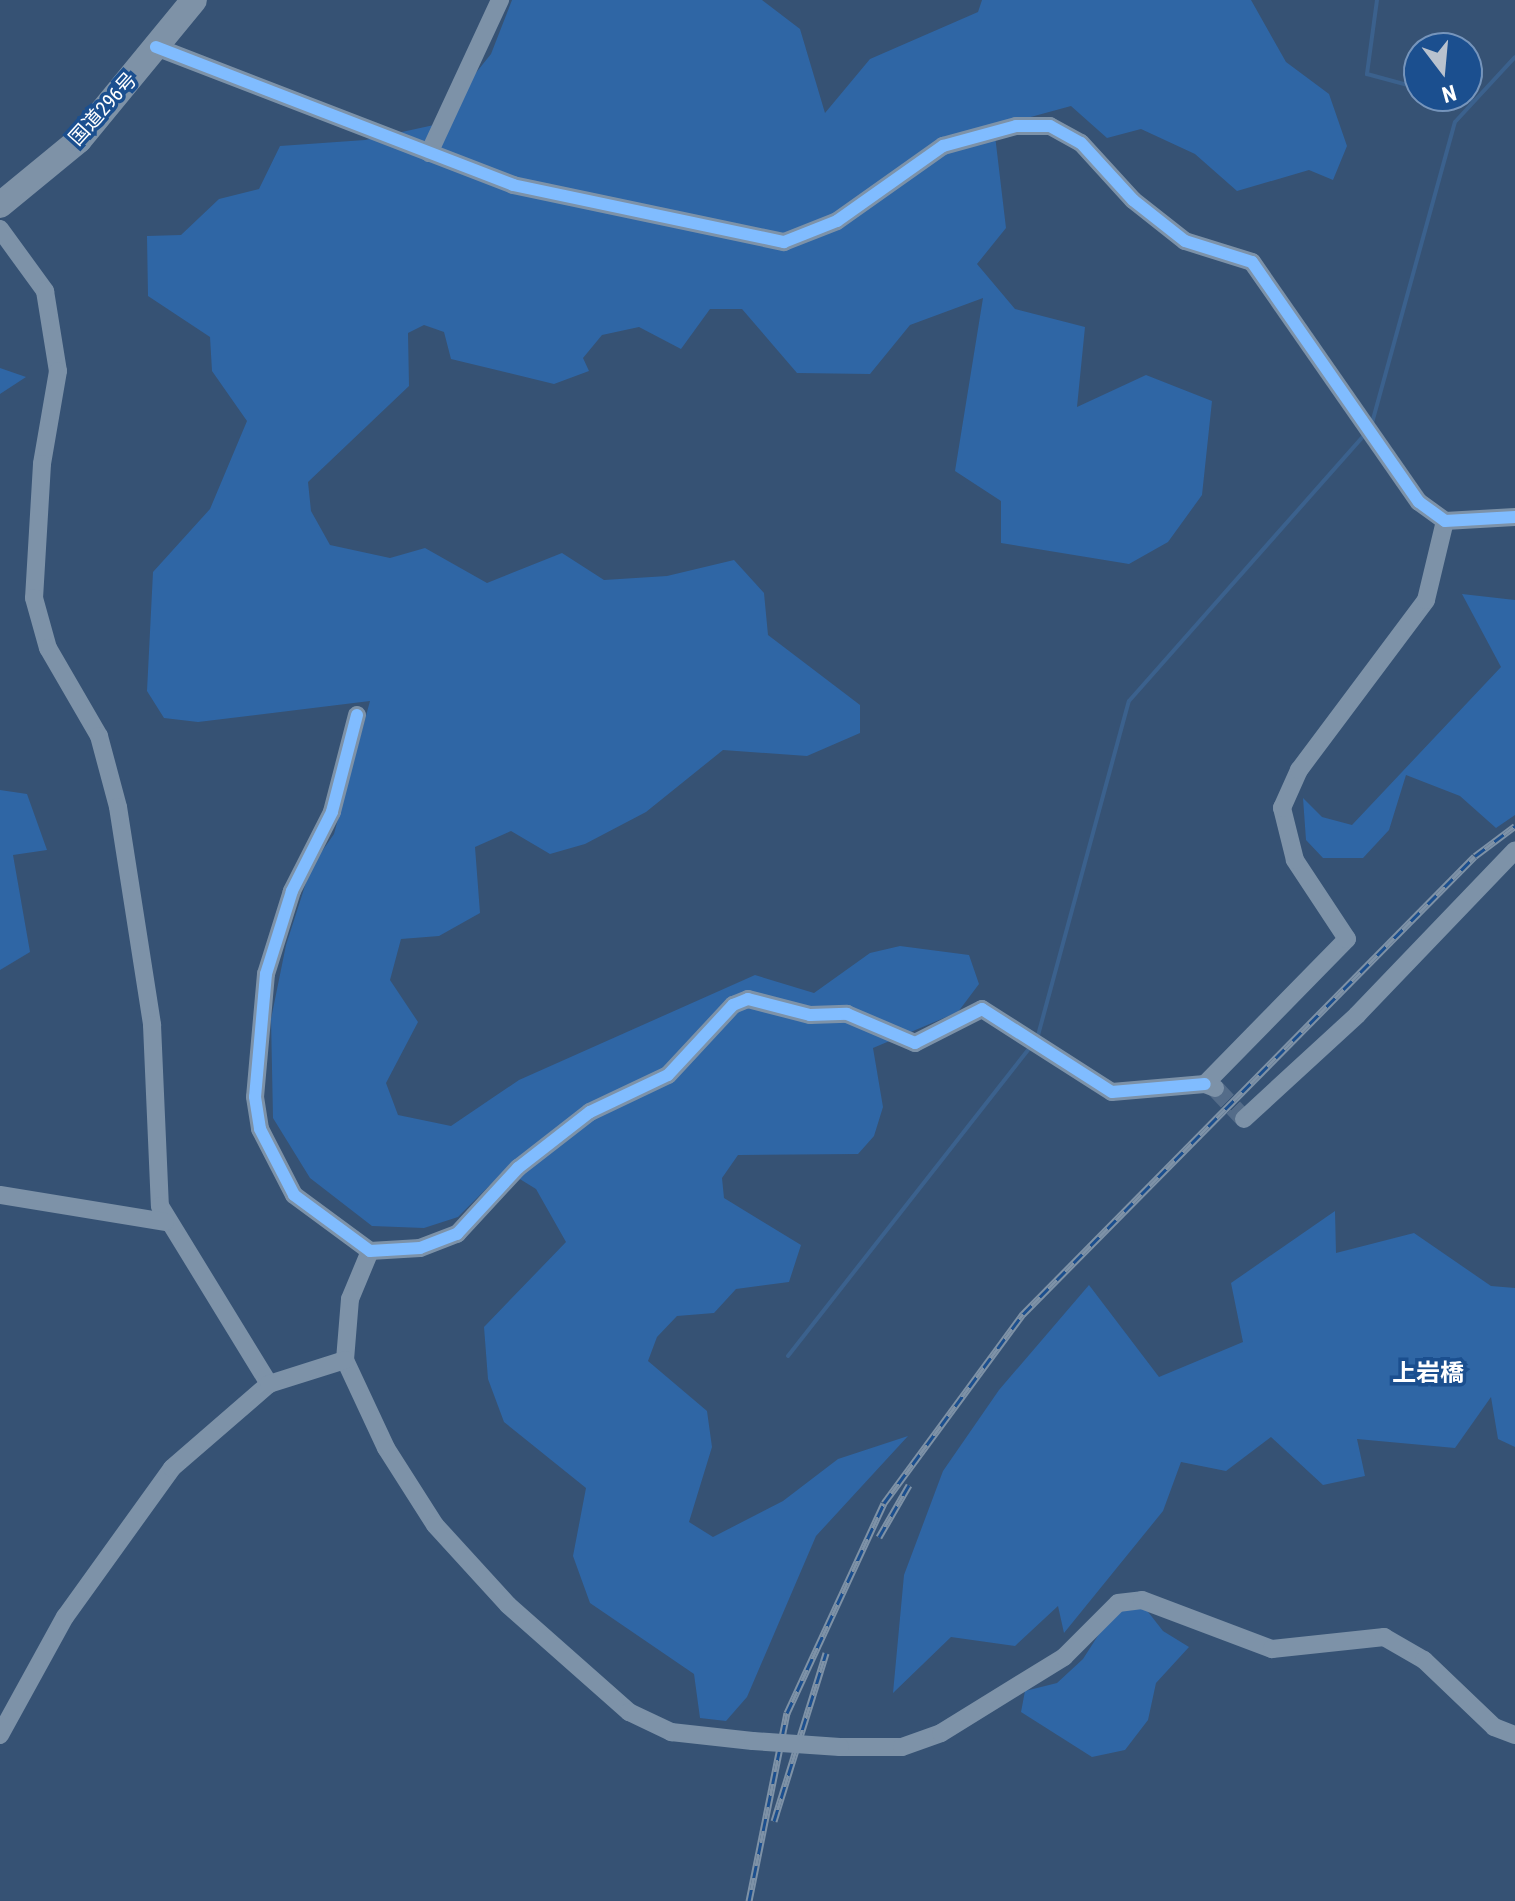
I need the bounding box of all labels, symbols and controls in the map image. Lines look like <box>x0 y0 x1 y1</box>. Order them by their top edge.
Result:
north arrow <box>1403 32 1483 112</box>
street label: 国道296号 <box>64 68 142 150</box>
text: N <box>1439 80 1459 108</box>
district label: 上岩橋 <box>1392 1360 1464 1388</box>

